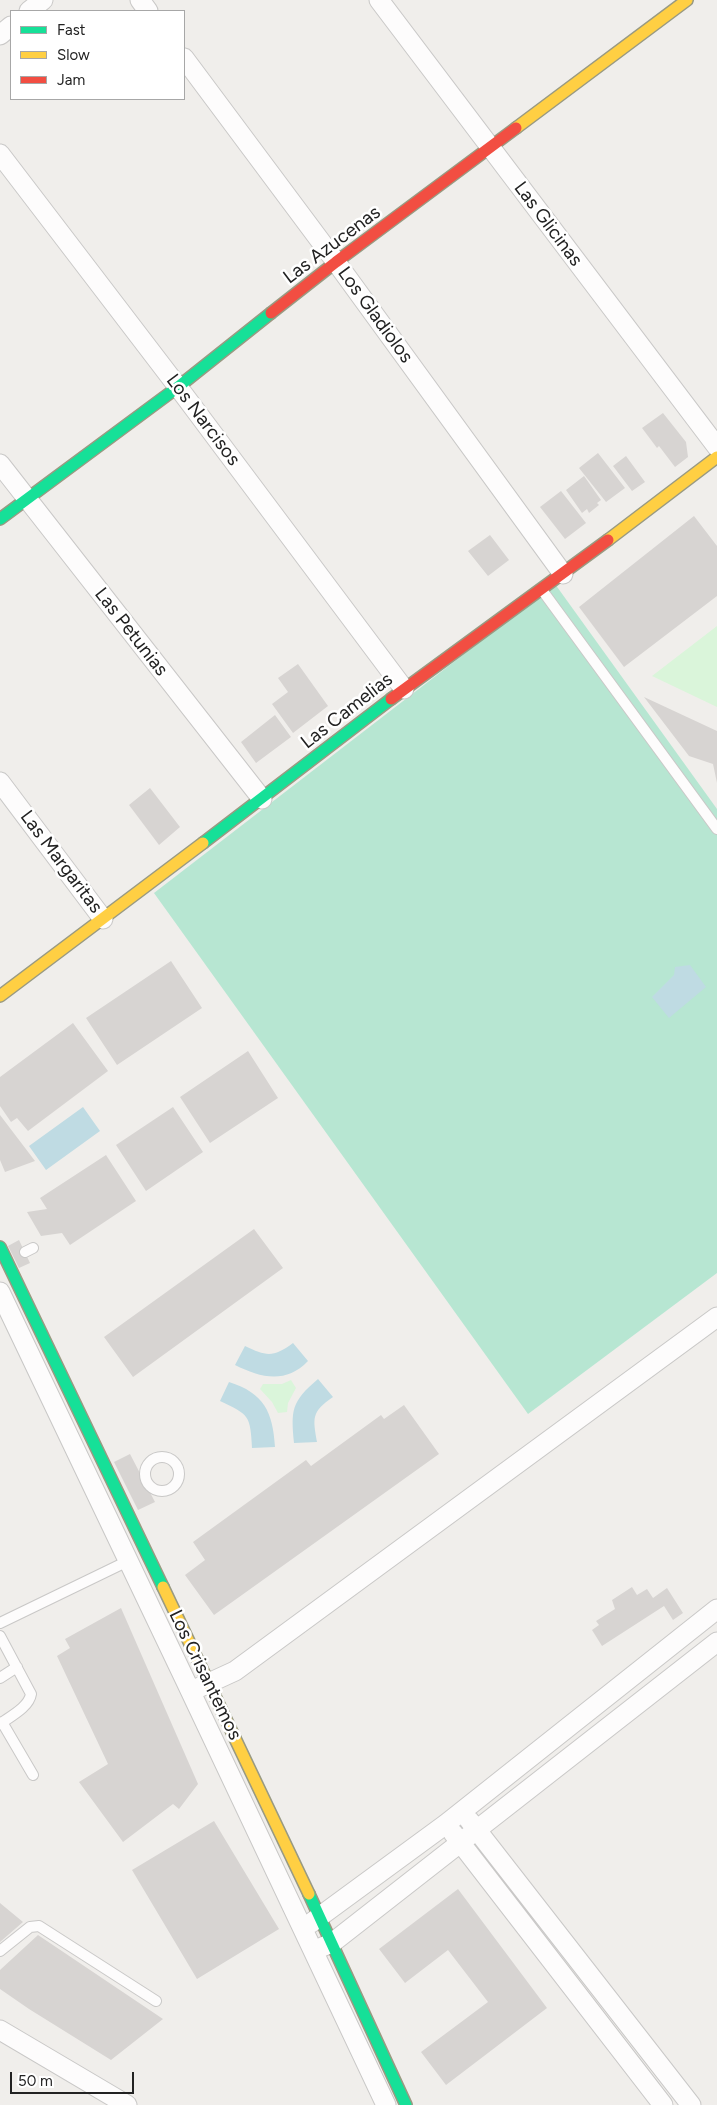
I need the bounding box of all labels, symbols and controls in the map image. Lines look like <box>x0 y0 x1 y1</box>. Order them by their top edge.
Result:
legend <box>10 10 185 100</box>
text: Fast <box>57 21 85 39</box>
text: Slow <box>57 46 90 64</box>
text: Jam <box>57 71 85 89</box>
street label: Las Glicinas <box>509 177 587 271</box>
street label: Las Azucenas <box>279 201 385 289</box>
street label: Los Gladiolos <box>332 262 418 368</box>
street label: Los Narcisos <box>161 370 245 470</box>
street label: Las Petunias <box>89 583 173 681</box>
street label: Las Camelias <box>297 668 397 754</box>
street label: Las Margaritas <box>15 806 107 918</box>
street label: Los Crisantemos <box>164 1606 246 1744</box>
scale bar <box>12 2062 136 2094</box>
text: 50 m <box>18 2072 53 2090</box>

